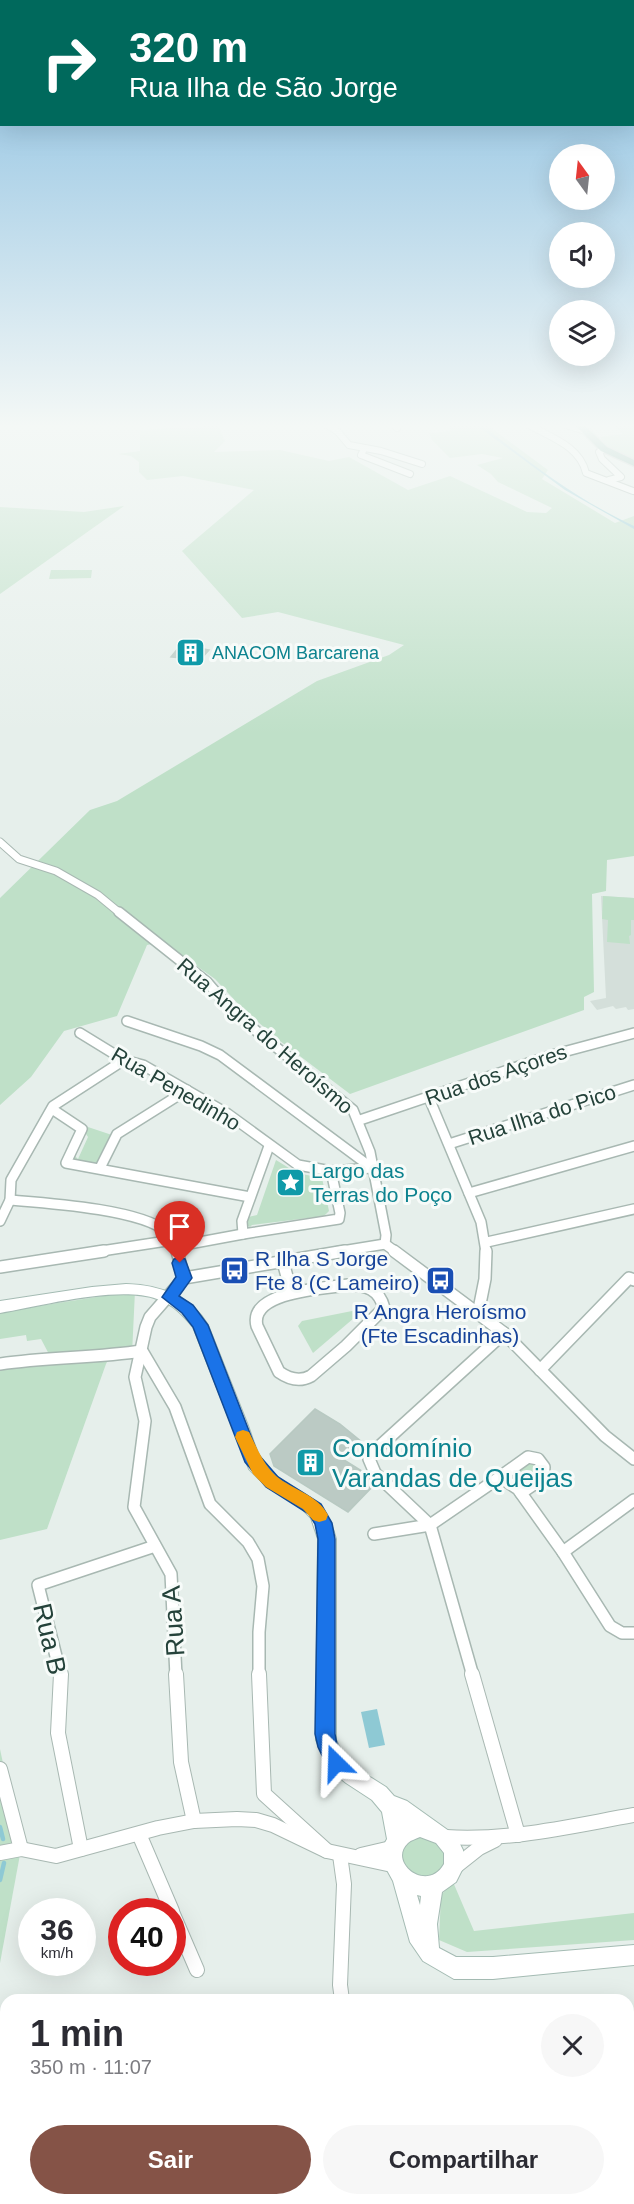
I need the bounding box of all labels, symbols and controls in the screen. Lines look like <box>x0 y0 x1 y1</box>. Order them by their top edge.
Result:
icon: right <box>30 24 108 102</box>
text: 320 m <box>129 24 248 71</box>
text: Rua Ilha de São Jorge <box>129 73 398 103</box>
north arrow <box>549 144 615 210</box>
map controls <box>549 144 615 366</box>
button: sound <box>549 222 615 288</box>
button: layers <box>549 300 615 366</box>
building icon: ANACOM Barcarena <box>175 637 207 669</box>
place label: ANACOM Barcarena <box>212 643 380 663</box>
street label: Rua Angra do Heroísmo <box>173 953 358 1118</box>
street label: Rua dos Açores <box>422 1040 570 1110</box>
street label: Rua Penedinho <box>108 1042 245 1135</box>
street label: Rua Ilha do Pico <box>465 1080 619 1149</box>
place label: Largo das Terras do Poço <box>311 1159 452 1206</box>
place icon: Largo das Terras do Poço <box>274 1167 306 1199</box>
pin <box>154 1201 205 1263</box>
icon: arrive <box>163 1210 196 1243</box>
place label: R Ilha S Jorge Fte 8 (C Lameiro) <box>255 1247 420 1294</box>
bus stop icon: R Ilha S Jorge Fte 8 (C Lameiro) <box>218 1255 250 1287</box>
bus stop icon: R Angra Heroísmo (Fte Escadinhas) <box>424 1265 456 1297</box>
place label: R Angra Heroísmo (Fte Escadinhas) <box>354 1300 526 1347</box>
place label: Condomínio Varandas de Queijas <box>332 1433 573 1493</box>
building icon: Condomínio Varandas de Queijas <box>295 1447 327 1479</box>
street label: Rua A <box>156 1584 190 1657</box>
street label: Rua B <box>27 1600 73 1678</box>
position arrow <box>304 1731 368 1795</box>
speed limit sign: 40 <box>108 1898 186 1976</box>
text: 36 <box>40 1913 74 1946</box>
text: km/h <box>41 1944 73 1961</box>
text: 1 min <box>30 2013 124 2054</box>
button: close <box>541 2014 604 2077</box>
text: 350 m · 11:07 <box>30 2056 152 2078</box>
button: Sair <box>30 2125 311 2194</box>
button: Compartilhar <box>323 2125 604 2194</box>

